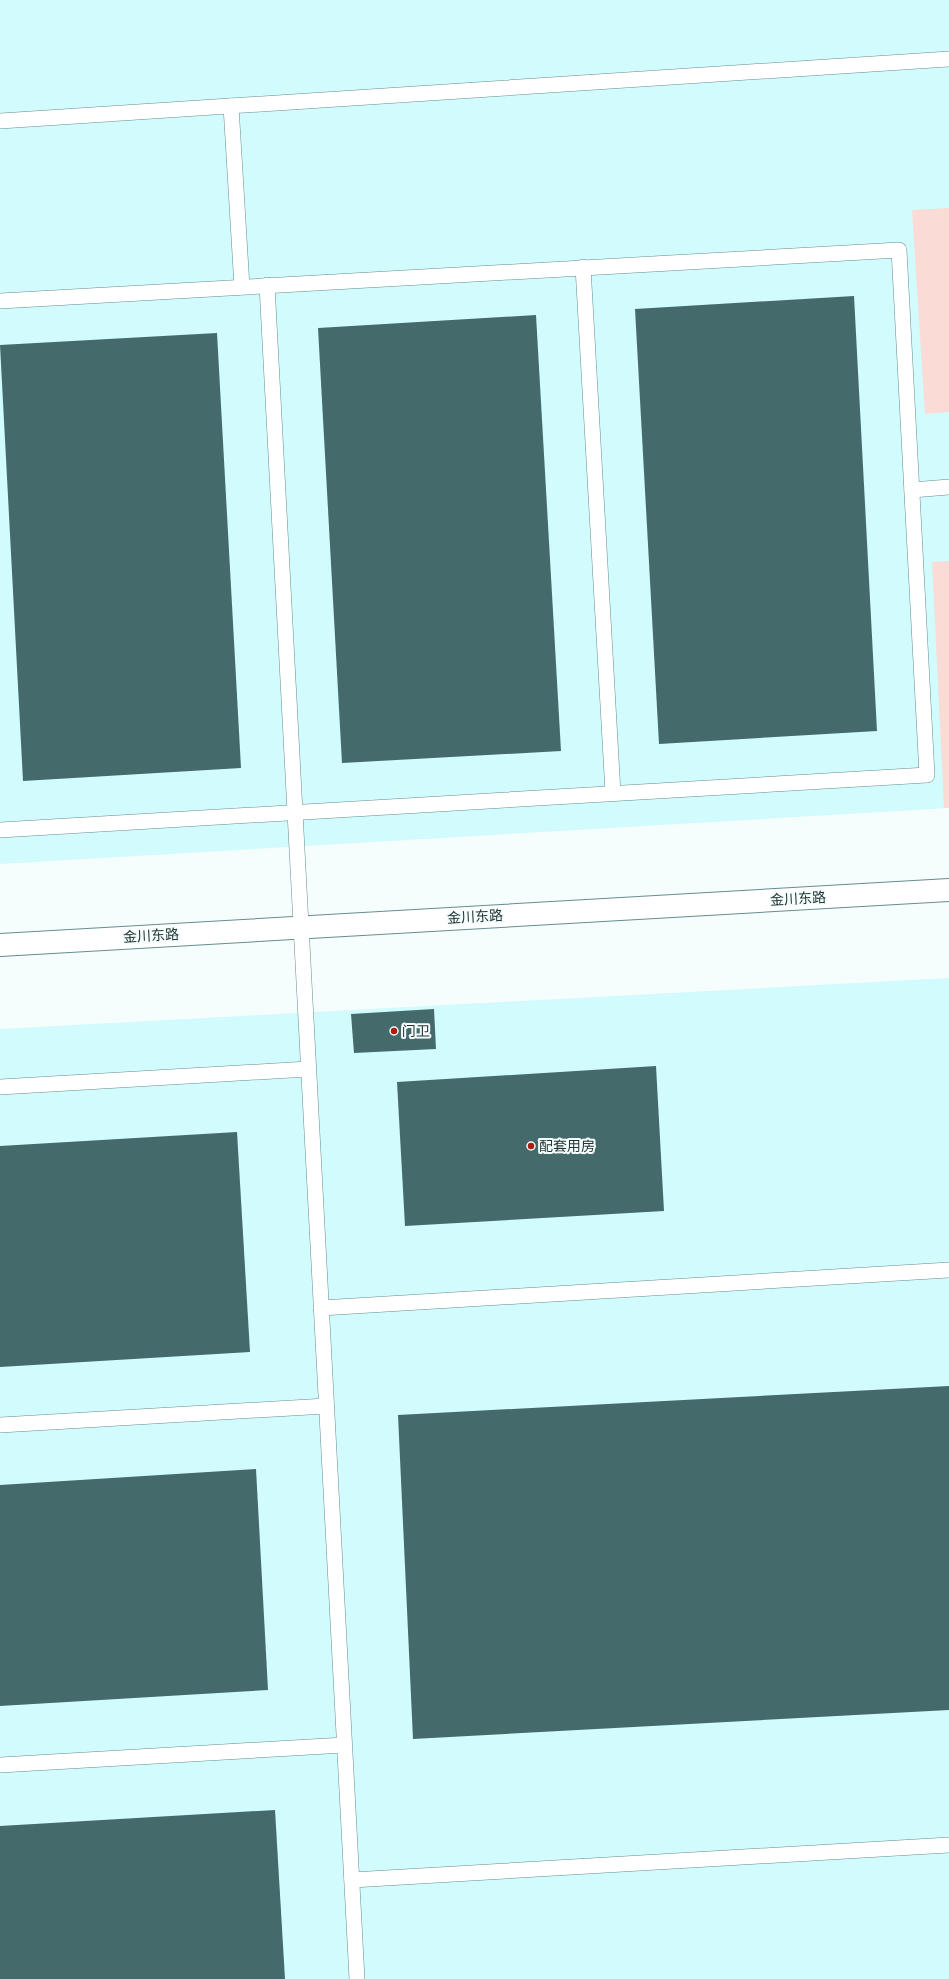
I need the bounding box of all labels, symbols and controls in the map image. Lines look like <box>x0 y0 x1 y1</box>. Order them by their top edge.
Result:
street label: 金川东路 <box>770 889 826 909</box>
street label: 金川东路 <box>447 907 503 927</box>
street label: 金川东路 <box>123 926 179 946</box>
place label: 门卫 <box>402 1023 430 1040</box>
marker: 门卫 <box>389 1026 399 1036</box>
place label: 配套用房 <box>539 1138 595 1155</box>
marker: 配套用房 <box>526 1141 536 1151</box>

